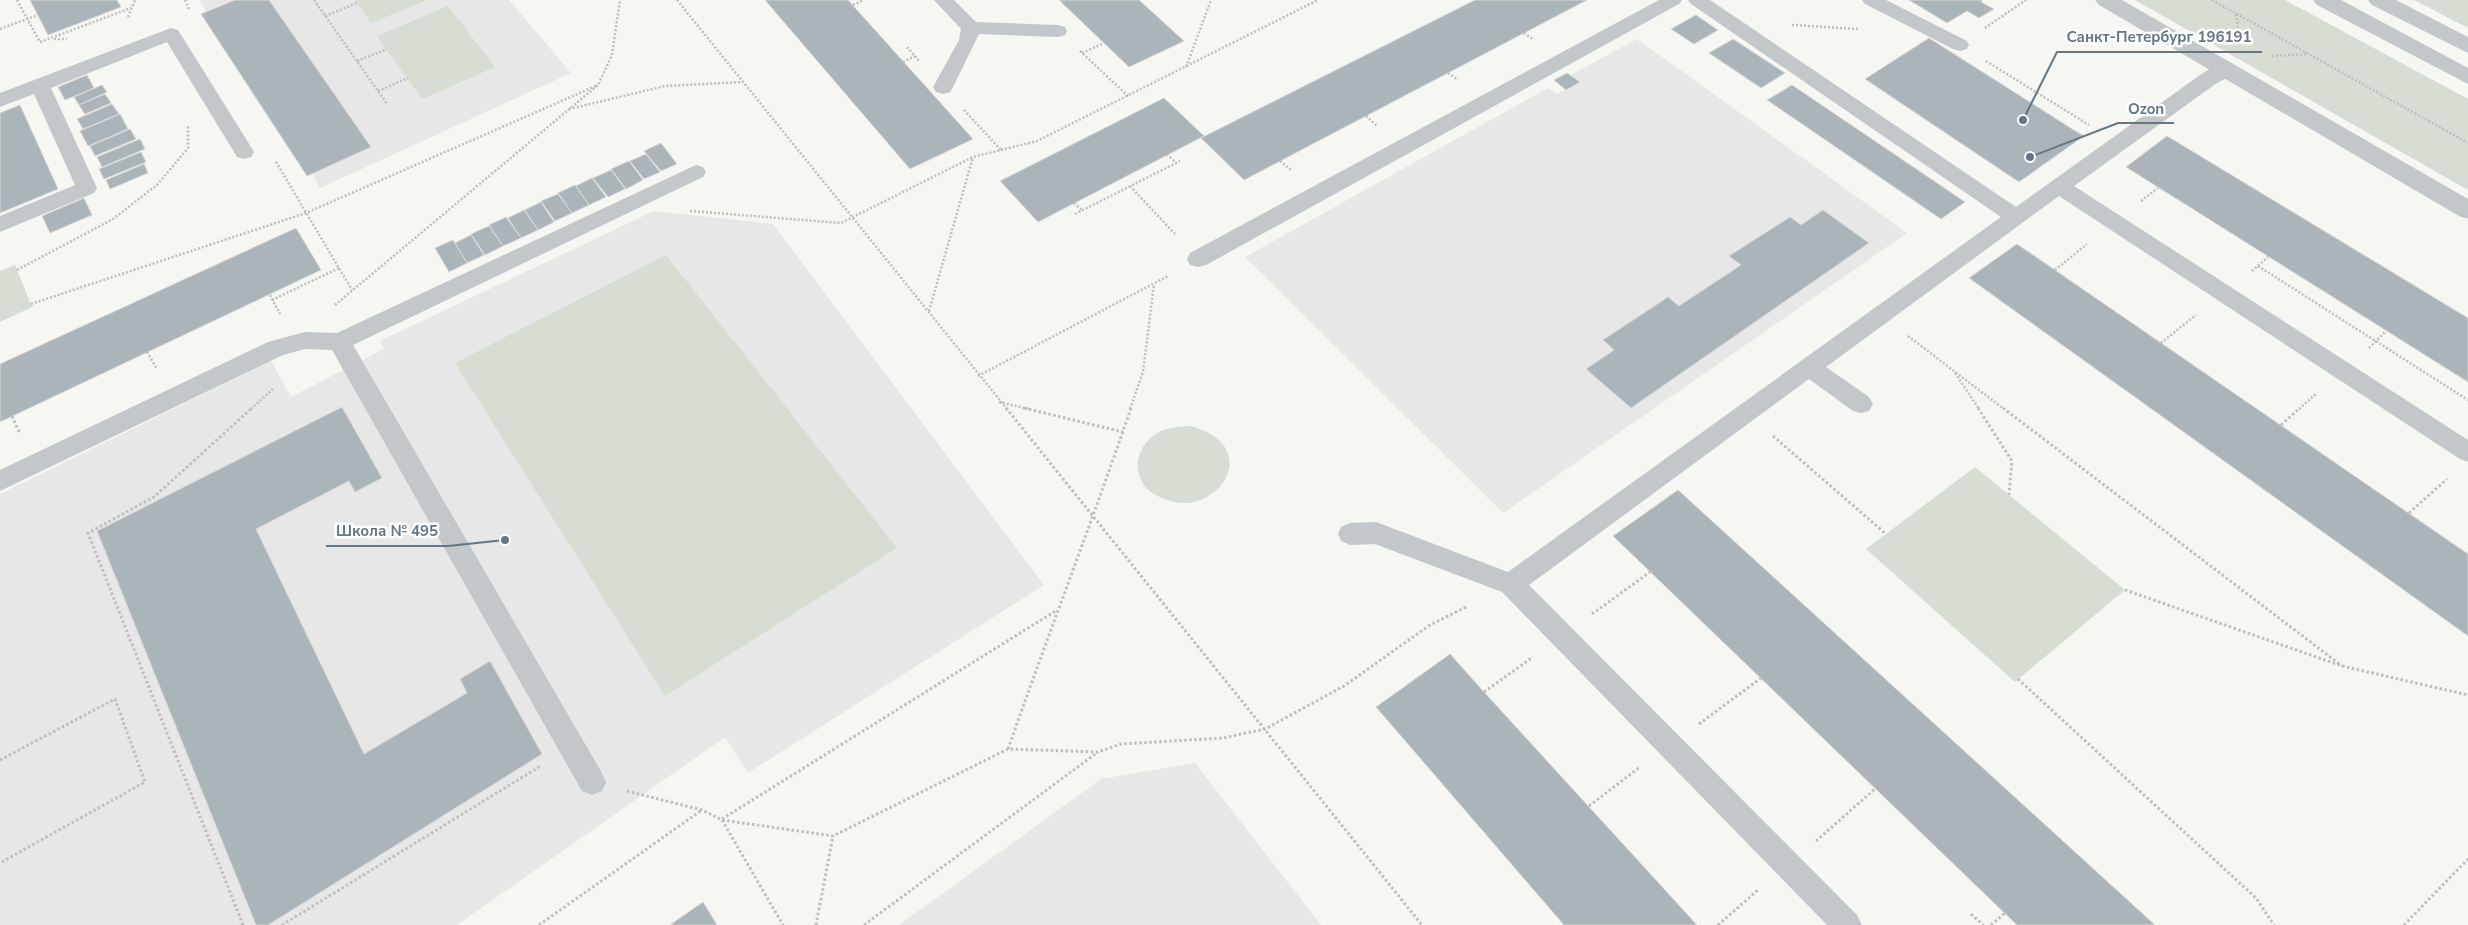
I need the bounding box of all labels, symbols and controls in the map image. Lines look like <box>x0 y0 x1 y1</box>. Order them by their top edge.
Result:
callout: Санкт-Петербург 196191 <box>2057 22 2262 52</box>
text: Санкт-Петербург 196191 <box>2067 27 2251 47</box>
callout: Ozon <box>2118 93 2174 123</box>
text: Ozon <box>2128 99 2164 119</box>
callout: Школа № 495 <box>326 516 448 546</box>
text: Школа № 495 <box>336 521 438 541</box>

